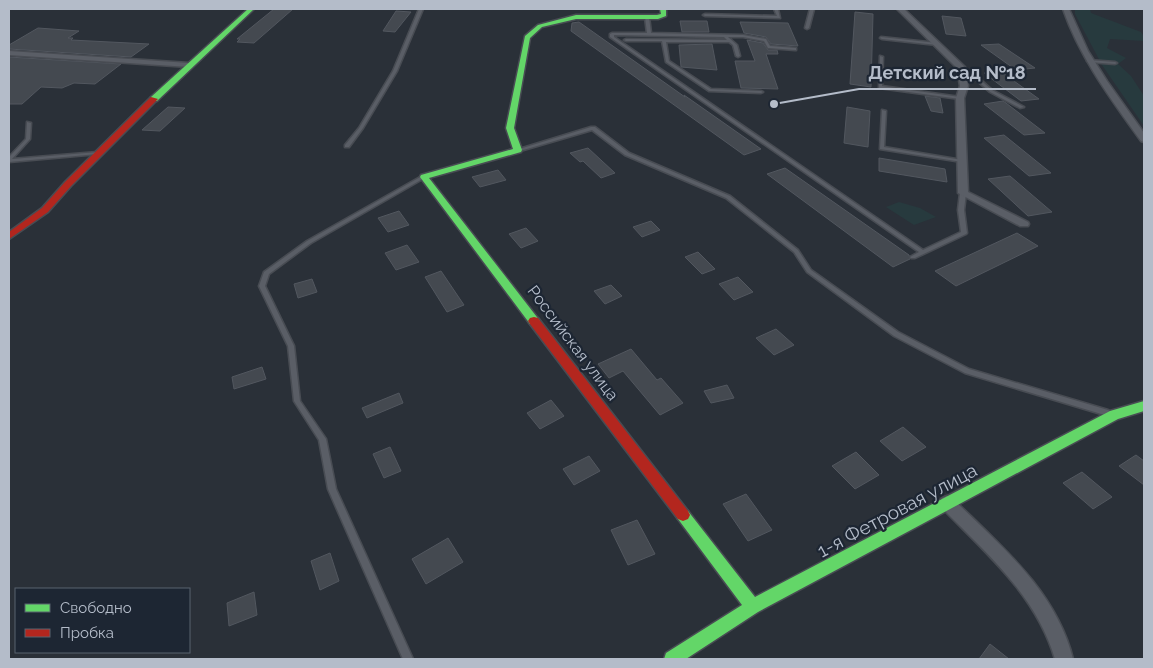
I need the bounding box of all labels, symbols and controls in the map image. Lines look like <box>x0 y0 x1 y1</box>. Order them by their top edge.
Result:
callout: Детский сад №18 <box>859 56 1036 89</box>
text: Детский сад №18 <box>868 62 1026 83</box>
street label: Российская улица <box>524 282 622 404</box>
street label: 1-я Фетровая улица <box>813 459 981 561</box>
legend <box>15 588 190 653</box>
text: Свободно <box>60 599 132 617</box>
text: Пробка <box>60 624 114 642</box>

